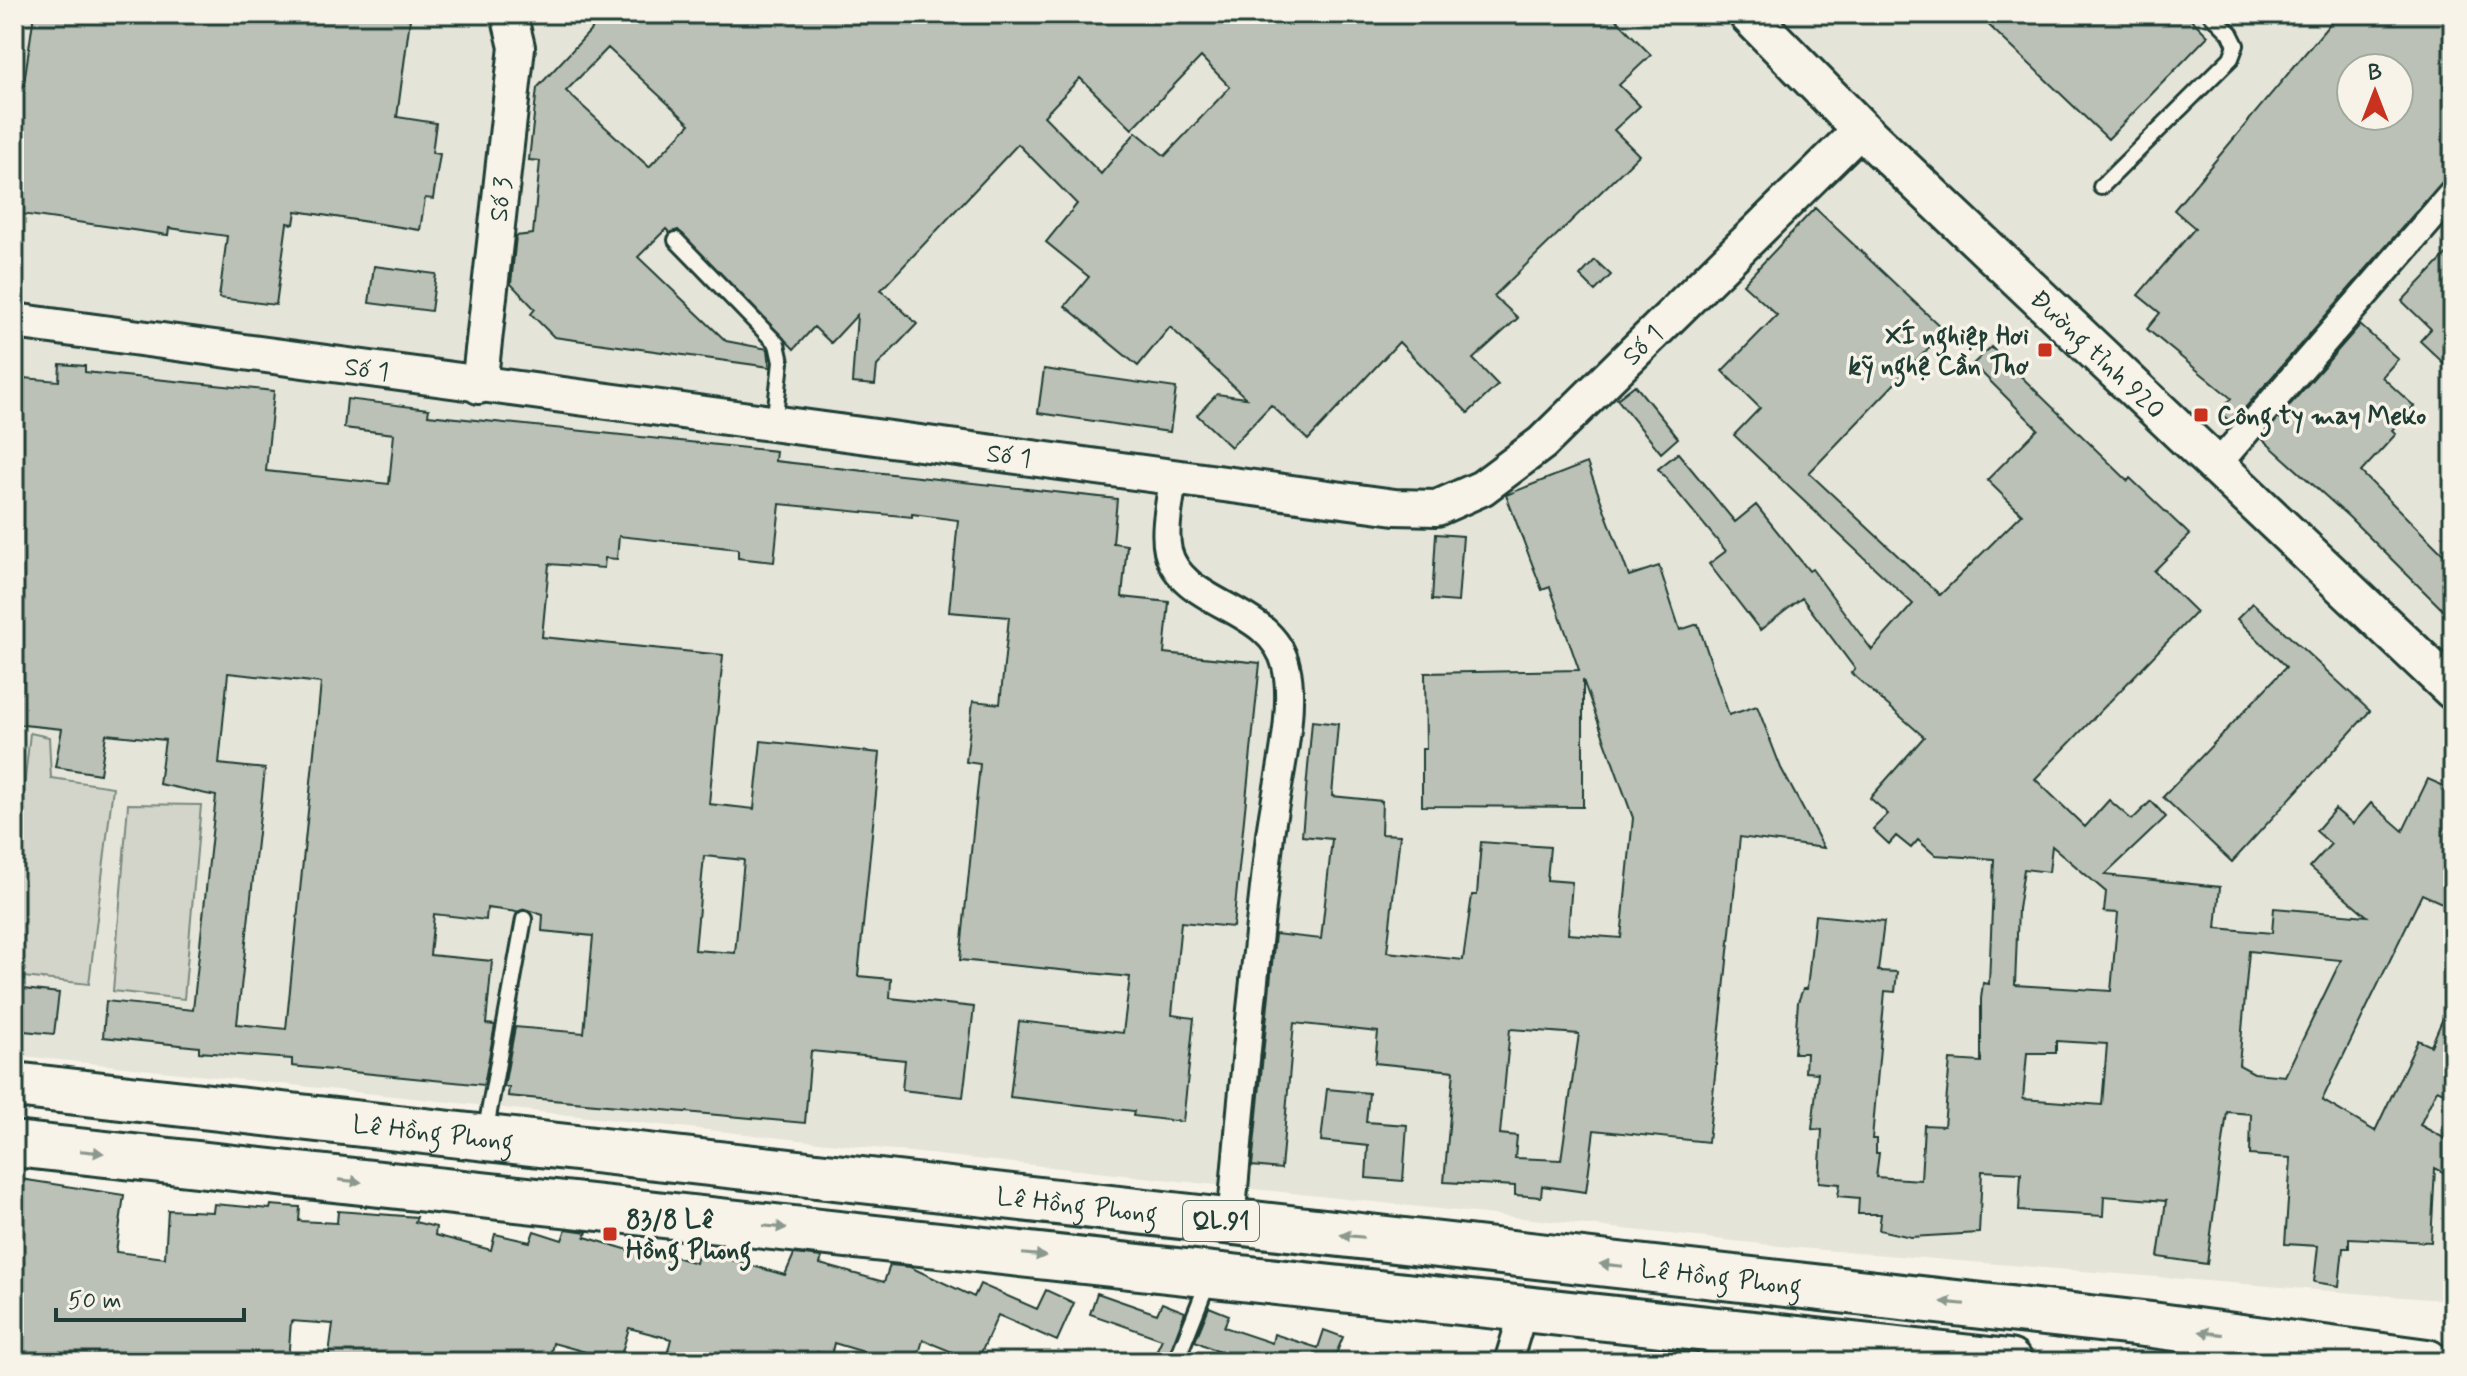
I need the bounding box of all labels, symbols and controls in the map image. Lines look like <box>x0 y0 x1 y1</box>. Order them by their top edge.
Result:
north arrow <box>2335 52 2415 132</box>
text: B <box>2368 60 2382 88</box>
street label: Số 3 <box>483 175 521 224</box>
street label: Đường tỉnh 920 <box>2022 283 2172 427</box>
street label: Số 1 <box>1616 318 1671 374</box>
place label: XÍ nghiệp Hơi kỹ nghệ Cần Thơ <box>1848 318 2029 387</box>
marker: XÍ nghiệp Hơi kỹ nghệ Cần Thơ <box>2036 341 2054 359</box>
street label: Số 1 <box>342 351 391 390</box>
place label: Công ty may Meko <box>2217 400 2426 437</box>
marker: Công ty may Meko <box>2192 406 2210 424</box>
street label: Số 1 <box>984 437 1033 477</box>
street label: Lê Hồng Phong <box>351 1108 515 1163</box>
one-way arrow <box>79 1146 104 1159</box>
one-way arrow <box>338 1174 363 1187</box>
street label: Lê Hồng Phong <box>995 1180 1159 1235</box>
road number: QL.91 <box>1183 1201 1259 1241</box>
place label: 83/8 Lê Hồng Phong <box>626 1204 751 1271</box>
one-way arrow <box>763 1221 788 1234</box>
marker: 83/8 Lê Hồng Phong <box>601 1225 619 1243</box>
one-way arrow <box>1340 1229 1365 1242</box>
one-way arrow <box>1022 1249 1047 1262</box>
street label: Lê Hồng Phong <box>1639 1253 1803 1308</box>
one-way arrow <box>1598 1258 1623 1271</box>
scale bar <box>56 1272 244 1322</box>
text: 50 m <box>68 1286 122 1317</box>
one-way arrow <box>1940 1296 1965 1309</box>
one-way arrow <box>2198 1326 2223 1339</box>

